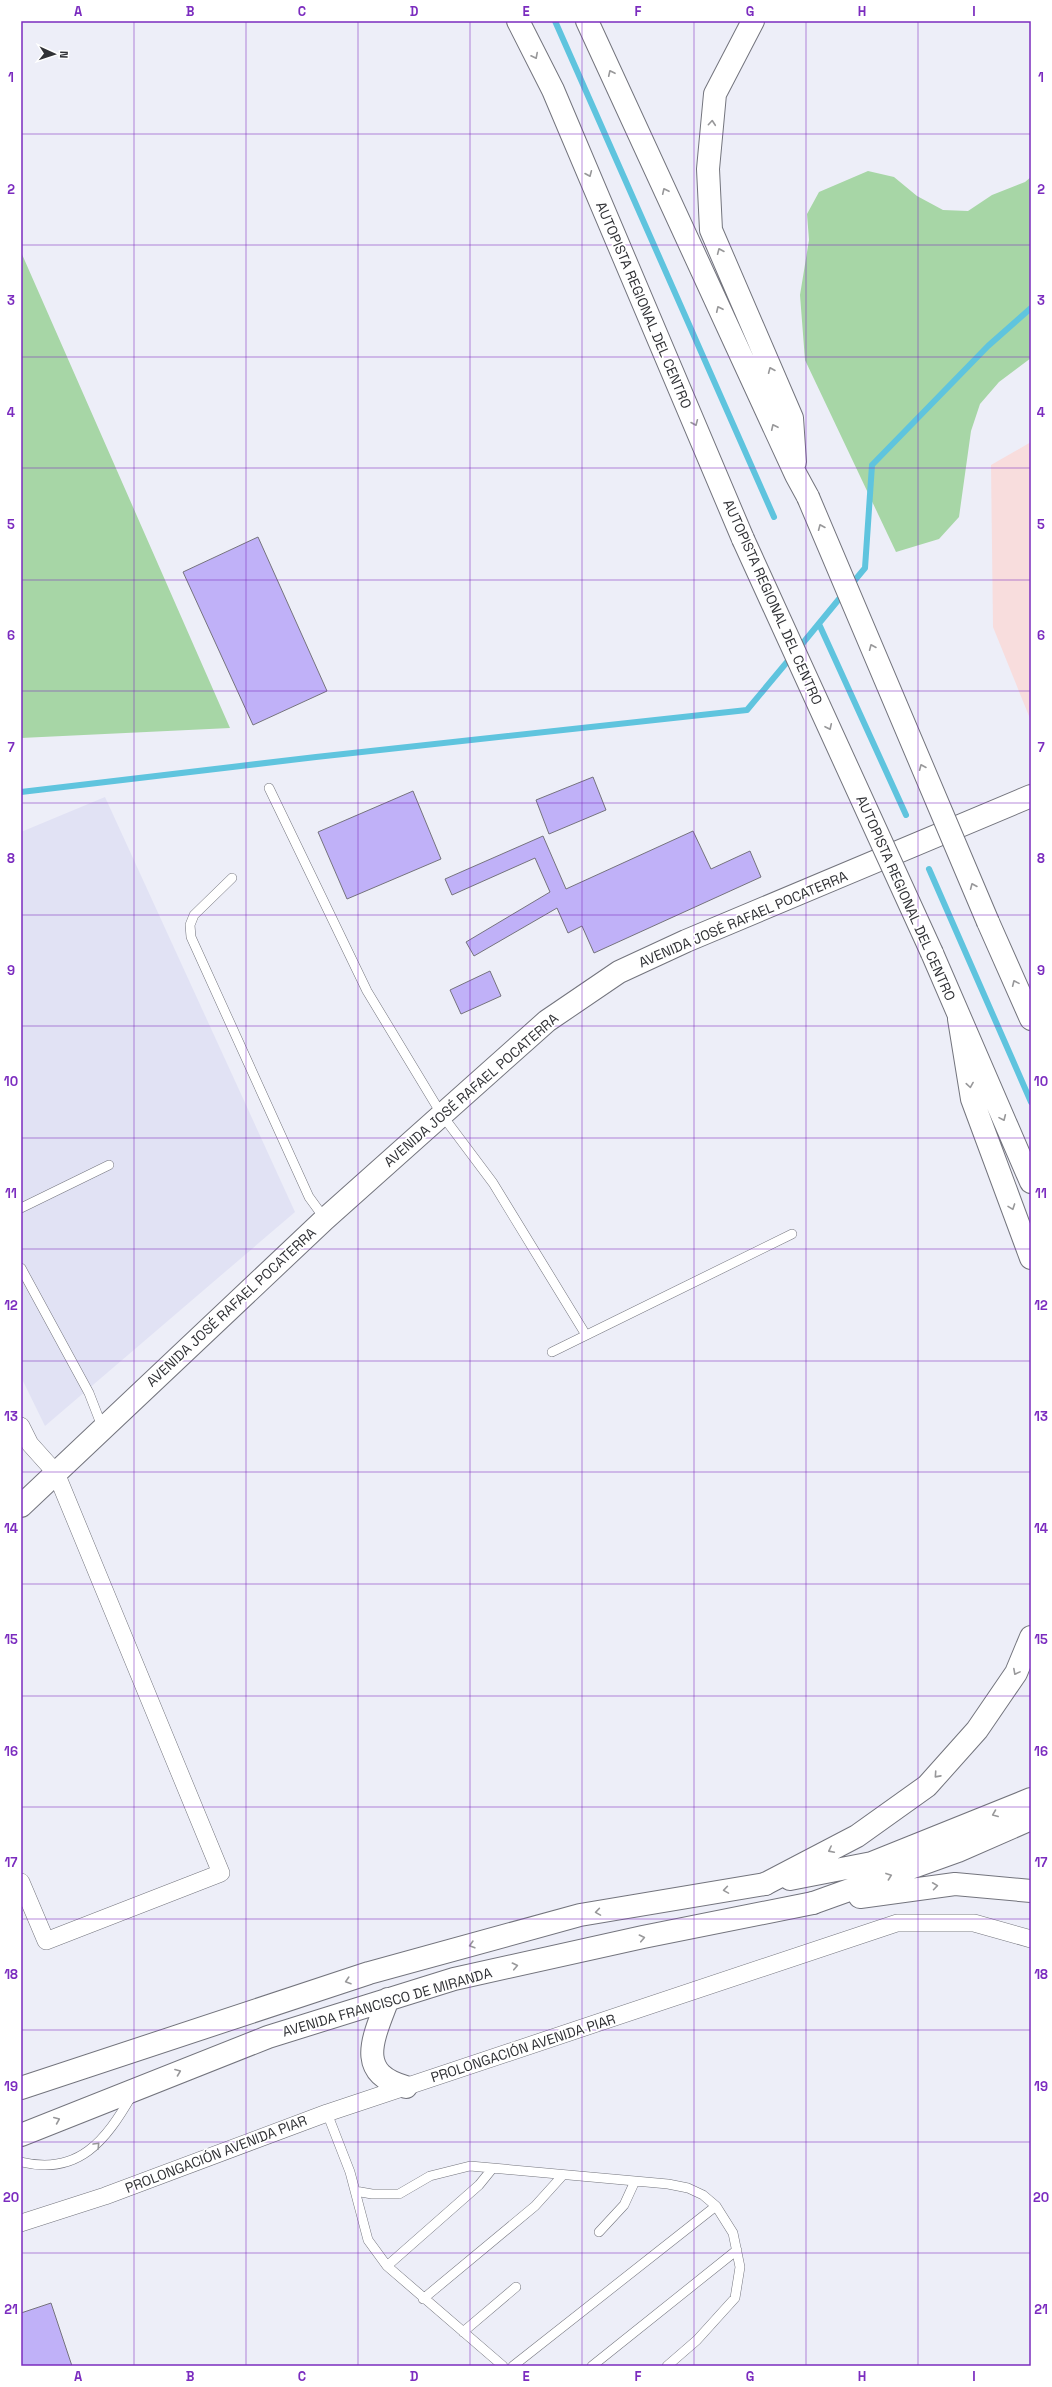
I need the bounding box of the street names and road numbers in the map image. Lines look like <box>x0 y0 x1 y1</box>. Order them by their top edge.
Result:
street label: AUTOPISTA REGIONAL DEL CENTRO <box>592 199 696 411</box>
street label: AUTOPISTA REGIONAL DEL CENTRO <box>719 497 827 707</box>
street label: AUTOPISTA REGIONAL DEL CENTRO <box>852 793 960 1003</box>
street label: AVENIDA JOSÉ RAFAEL POCATERRA <box>636 867 850 971</box>
street label: AVENIDA JOSÉ RAFAEL POCATERRA <box>380 1009 562 1171</box>
street label: AVENIDA JOSÉ RAFAEL POCATERRA <box>142 1223 320 1390</box>
street label: AVENIDA FRANCISCO DE MIRANDA <box>280 1963 494 2041</box>
street label: PROLONGACIÓN AVENIDA PIAR <box>428 2010 618 2086</box>
street label: PROLONGACIÓN AVENIDA PIAR <box>123 2111 310 2197</box>

